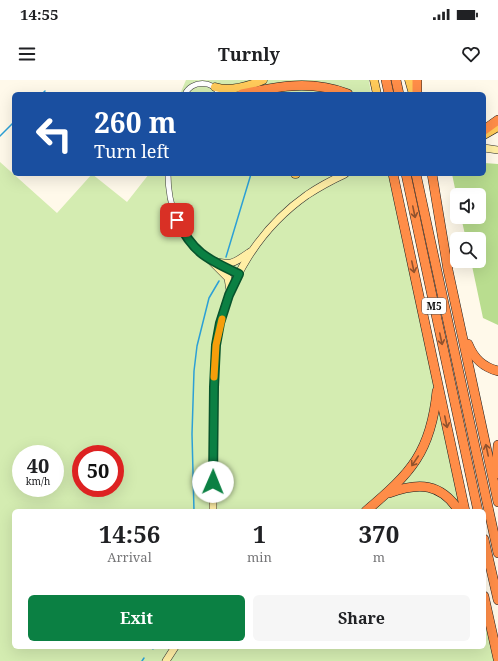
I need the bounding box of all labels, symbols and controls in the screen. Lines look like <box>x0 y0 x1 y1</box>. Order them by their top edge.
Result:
text: 14:55 <box>20 4 58 24</box>
text: Turnly <box>218 42 280 66</box>
icon: menu <box>16 43 38 65</box>
icon: heart <box>460 43 482 65</box>
text: 260 m <box>94 103 176 141</box>
icon: left <box>28 108 80 160</box>
text: Turn left <box>94 139 169 163</box>
map controls <box>450 188 486 268</box>
button: sound <box>450 188 486 224</box>
pin <box>160 203 194 237</box>
one-way arrow <box>411 205 419 218</box>
icon: arrive <box>166 209 188 231</box>
button: search <box>450 232 486 268</box>
one-way arrow <box>409 260 417 273</box>
road number: M5 <box>422 298 446 314</box>
one-way arrow <box>437 333 445 346</box>
one-way arrow <box>443 415 451 428</box>
one-way arrow <box>482 444 490 457</box>
speed limit sign: 50 <box>72 445 124 497</box>
text: 40 <box>27 452 49 479</box>
one-way arrow <box>411 455 419 467</box>
position arrow <box>192 461 234 503</box>
text: km/h <box>26 474 50 488</box>
text: 14:56 <box>99 517 160 550</box>
text: 1 <box>253 517 266 550</box>
text: 370 <box>359 517 399 550</box>
text: Arrival <box>107 548 152 566</box>
text: min <box>247 548 272 566</box>
text: m <box>373 548 385 566</box>
button: Exit <box>28 595 245 641</box>
button: Share <box>253 595 470 641</box>

